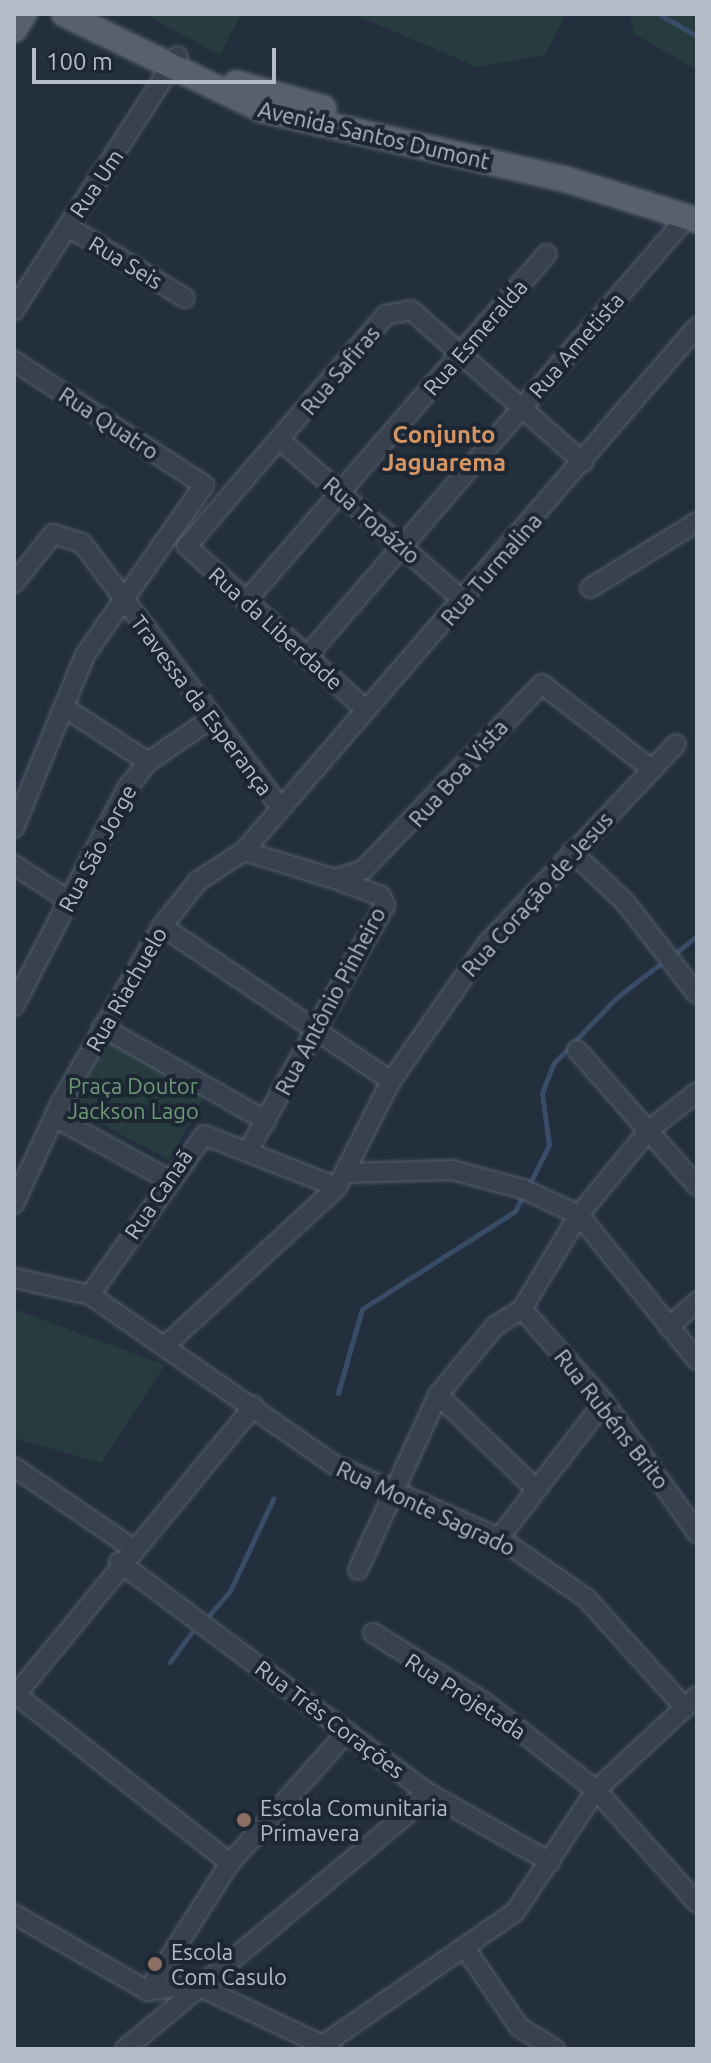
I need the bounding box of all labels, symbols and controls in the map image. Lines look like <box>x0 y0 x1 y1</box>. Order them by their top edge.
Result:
scale bar <box>36 32 280 82</box>
text: 100 m <box>46 48 113 75</box>
street label: Avenida Santos Dumont <box>256 96 492 174</box>
street label: Rua Um <box>64 144 128 222</box>
street label: Rua Seis <box>84 230 168 294</box>
street label: Rua Esmeralda <box>417 274 533 400</box>
street label: Rua Ametista <box>523 287 629 403</box>
street label: Rua Safiras <box>295 320 385 420</box>
street label: Rua Quatro <box>54 381 164 465</box>
district label: Conjunto Jaguarema <box>382 421 506 477</box>
street label: Rua Topázio <box>318 471 426 569</box>
street label: Rua Turmalina <box>435 507 547 631</box>
street label: Rua da Liberdade <box>204 561 348 695</box>
street label: Travessa da Esperança <box>126 610 278 800</box>
street label: Rua Boa Vista <box>403 714 513 832</box>
street label: Rua São Jorge <box>52 780 142 916</box>
street label: Rua Coração de Jesus <box>456 806 618 982</box>
street label: Rua Antônio Pinheiro <box>269 903 391 1099</box>
street label: Rua Riachuelo <box>80 922 172 1056</box>
park label: Praça Doutor Jackson Lago <box>67 1072 199 1124</box>
street label: Rua Canaã <box>118 1144 198 1244</box>
street label: Rua Rubéns Brito <box>549 1344 675 1494</box>
street label: Rua Monte Sagrado <box>333 1455 519 1561</box>
street label: Rua Projetada <box>401 1647 531 1745</box>
street label: Rua Três Corações <box>250 1654 410 1784</box>
place label: Escola Comunitaria Primavera <box>260 1794 448 1846</box>
marker: Escola Comunitaria Primavera <box>235 1811 253 1829</box>
place label: Escola Com Casulo <box>171 1938 287 1990</box>
marker: Escola Com Casulo <box>146 1955 164 1973</box>

